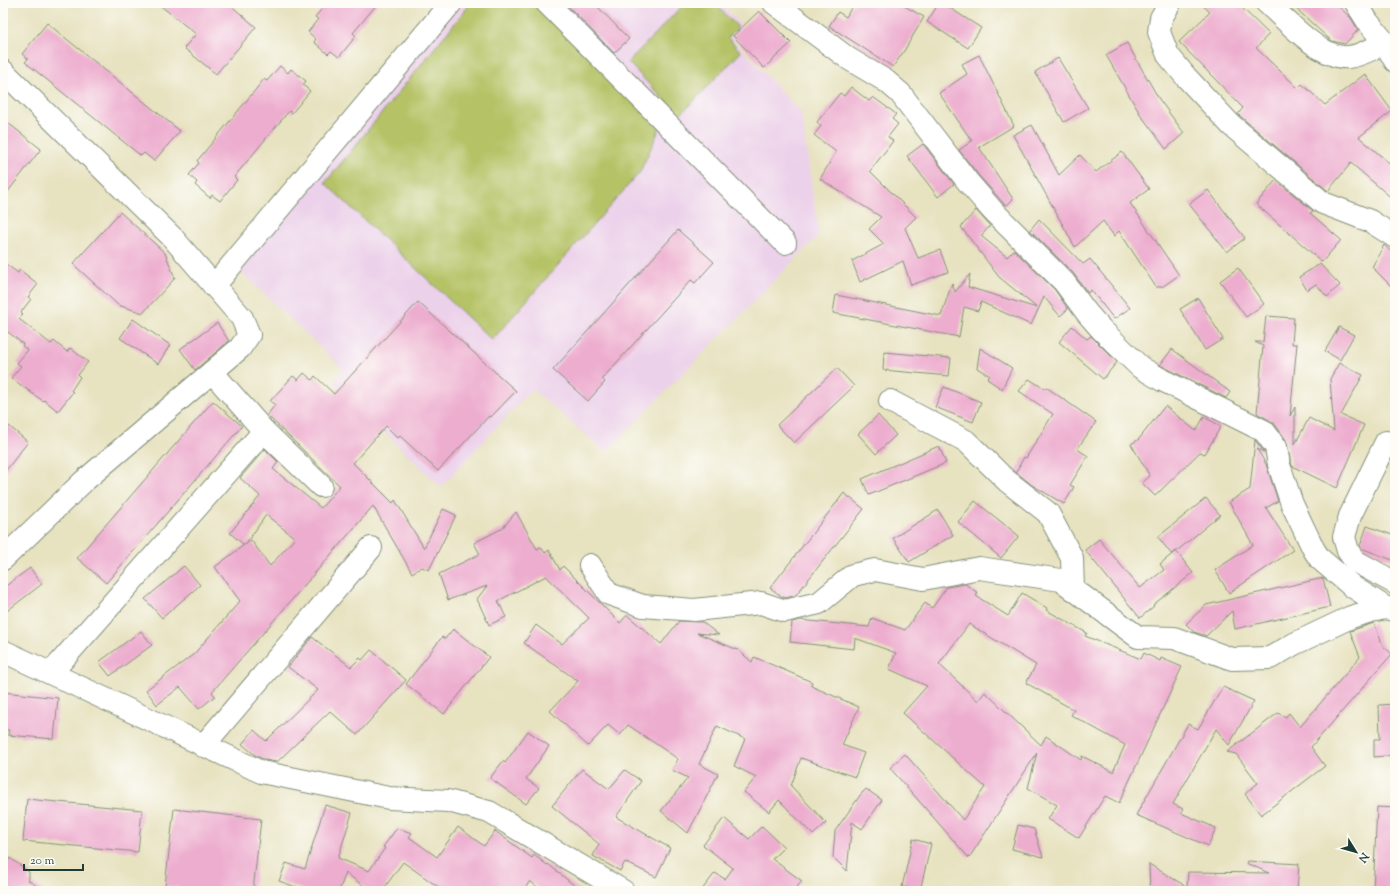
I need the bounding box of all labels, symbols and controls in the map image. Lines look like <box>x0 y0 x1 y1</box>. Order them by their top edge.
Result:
north arrow <box>1336 832 1376 872</box>
scale bar <box>24 846 83 872</box>
text: N <box>1354 848 1373 866</box>
text: 20 m <box>30 852 55 870</box>

